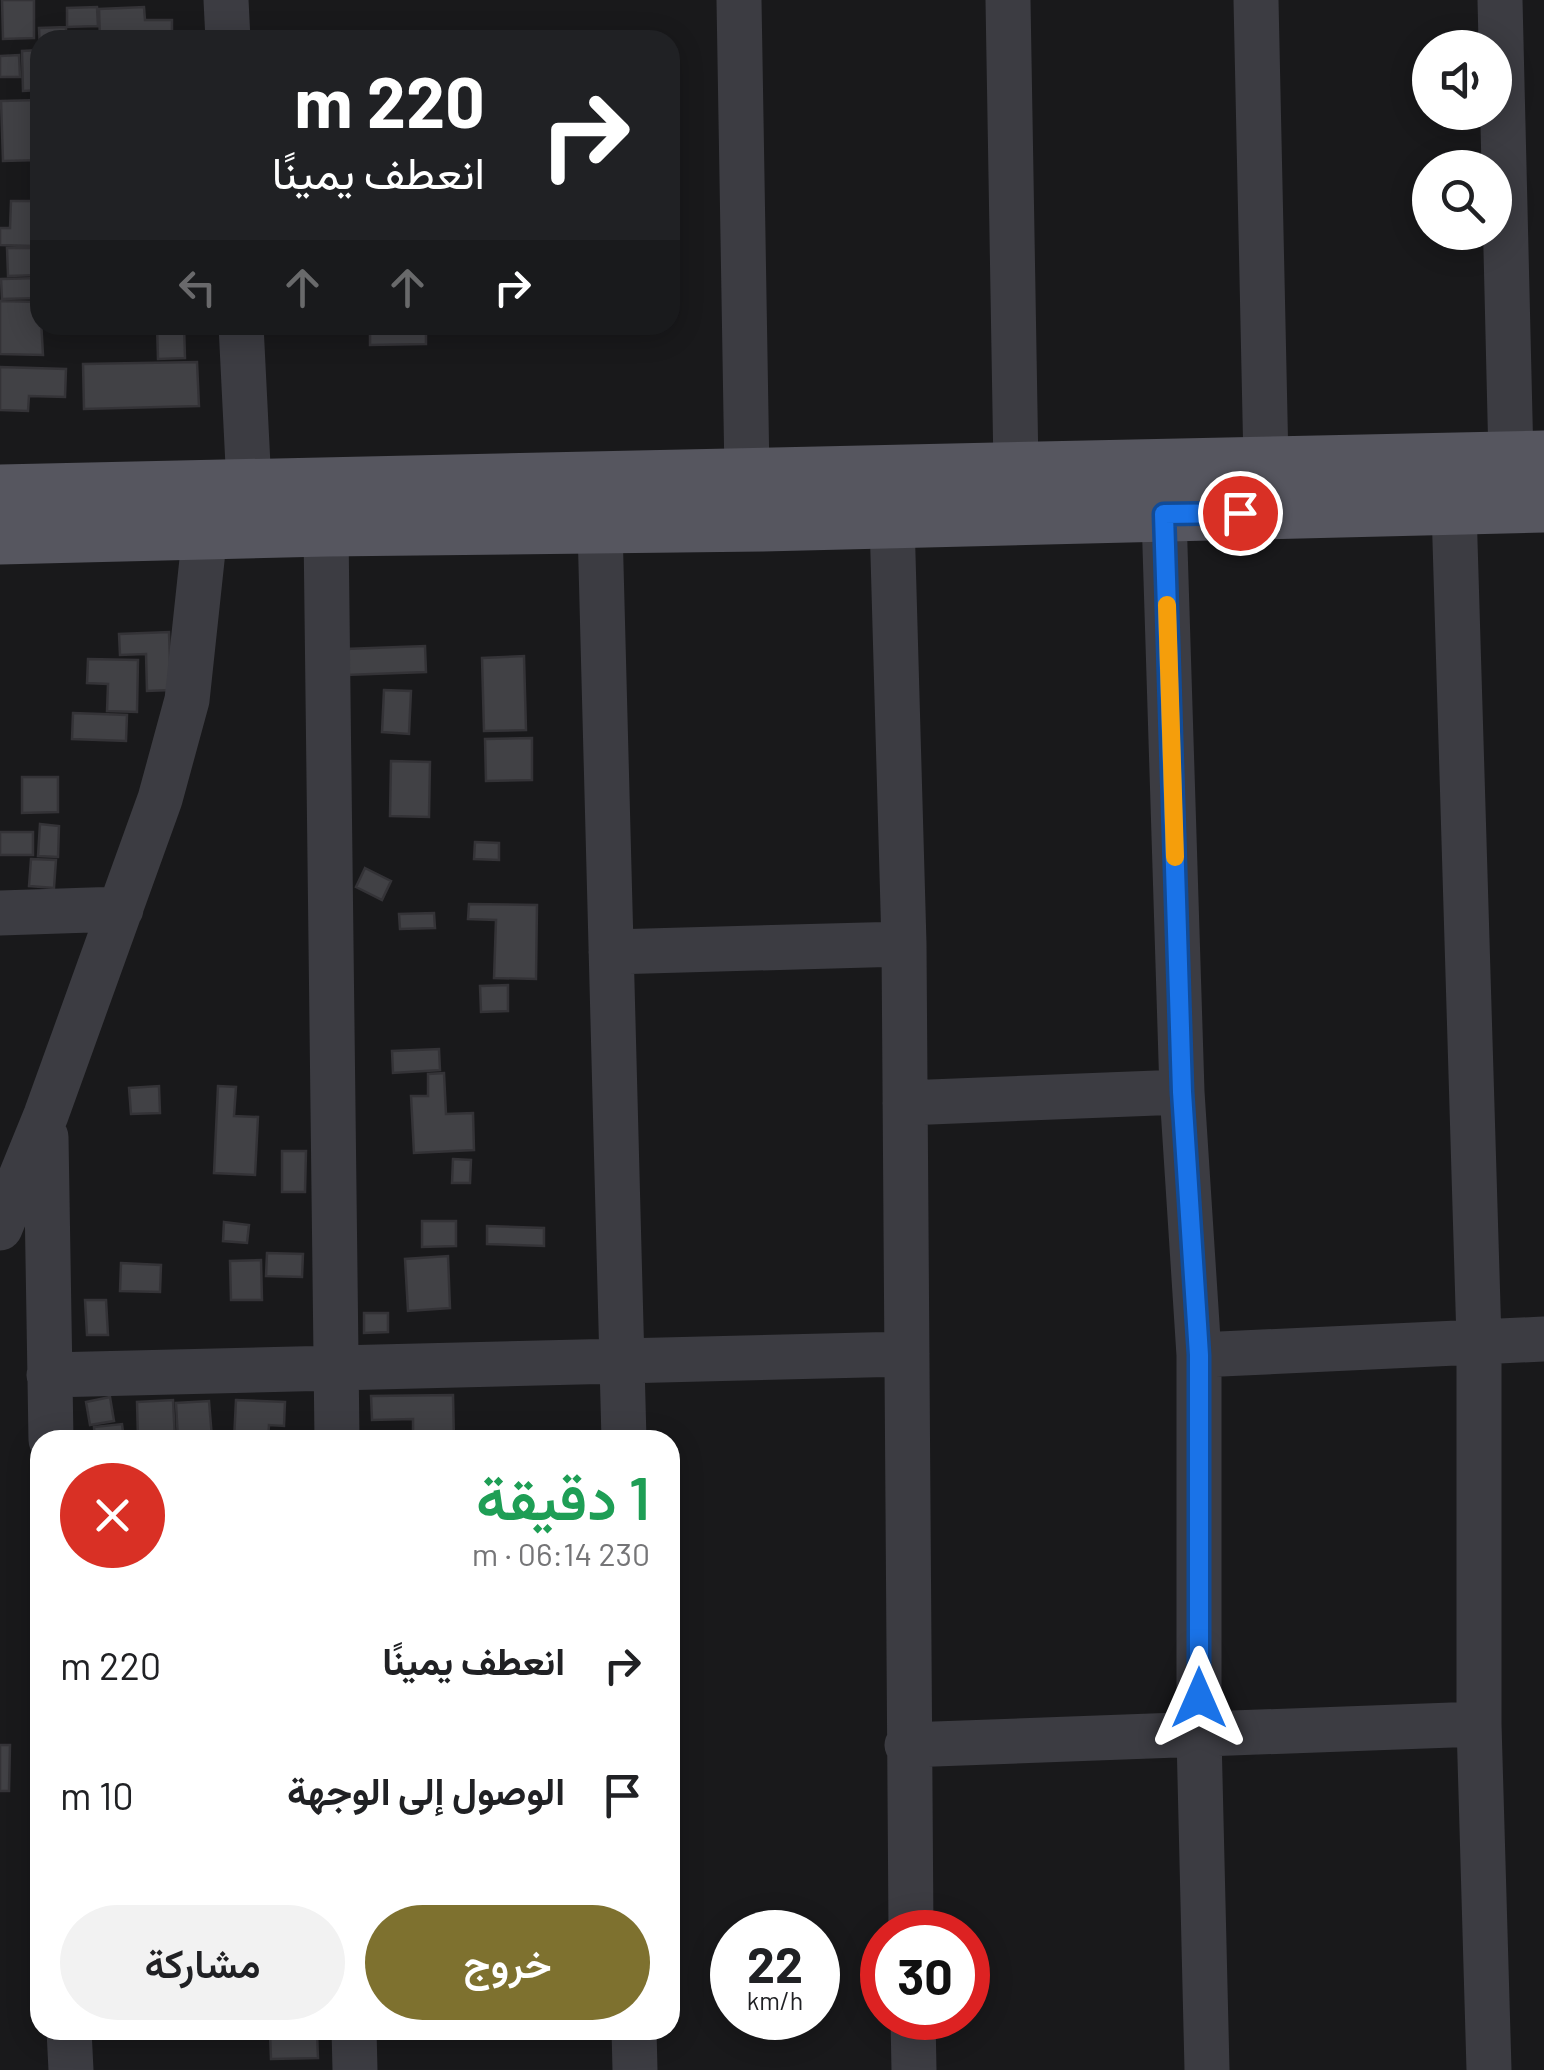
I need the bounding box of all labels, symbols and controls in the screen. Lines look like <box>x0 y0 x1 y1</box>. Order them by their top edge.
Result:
map controls <box>1412 30 1512 250</box>
button: sound <box>1412 30 1512 130</box>
text: 220 m <box>294 58 485 142</box>
icon: right <box>520 70 650 200</box>
text: انعطف يمينًا <box>272 144 485 198</box>
button: search <box>1412 150 1512 250</box>
icon: left <box>170 260 225 315</box>
icon: ahead <box>275 260 330 315</box>
icon: ahead <box>380 260 435 315</box>
icon: right <box>485 260 540 315</box>
pin <box>1198 471 1283 556</box>
icon: arrive <box>1213 486 1268 541</box>
text: 1 دقيقة <box>476 1460 650 1532</box>
button: close <box>60 1463 165 1568</box>
text: 230 m · 06:14 <box>472 1534 650 1572</box>
text: انعطف يمينًا <box>382 1637 565 1683</box>
icon: right <box>595 1638 650 1693</box>
text: 220 m <box>60 1642 161 1688</box>
position arrow <box>1147 1646 1251 1750</box>
text: الوصول إلى الوجهة <box>287 1767 565 1813</box>
icon: arrive <box>595 1768 650 1823</box>
text: 10 m <box>60 1772 134 1818</box>
button: مشاركة <box>60 1905 345 2020</box>
button: خروج <box>365 1905 650 2020</box>
speed limit sign: 30 <box>860 1910 990 2040</box>
text: 22 <box>747 1933 803 1993</box>
text: km/h <box>747 1985 803 2015</box>

